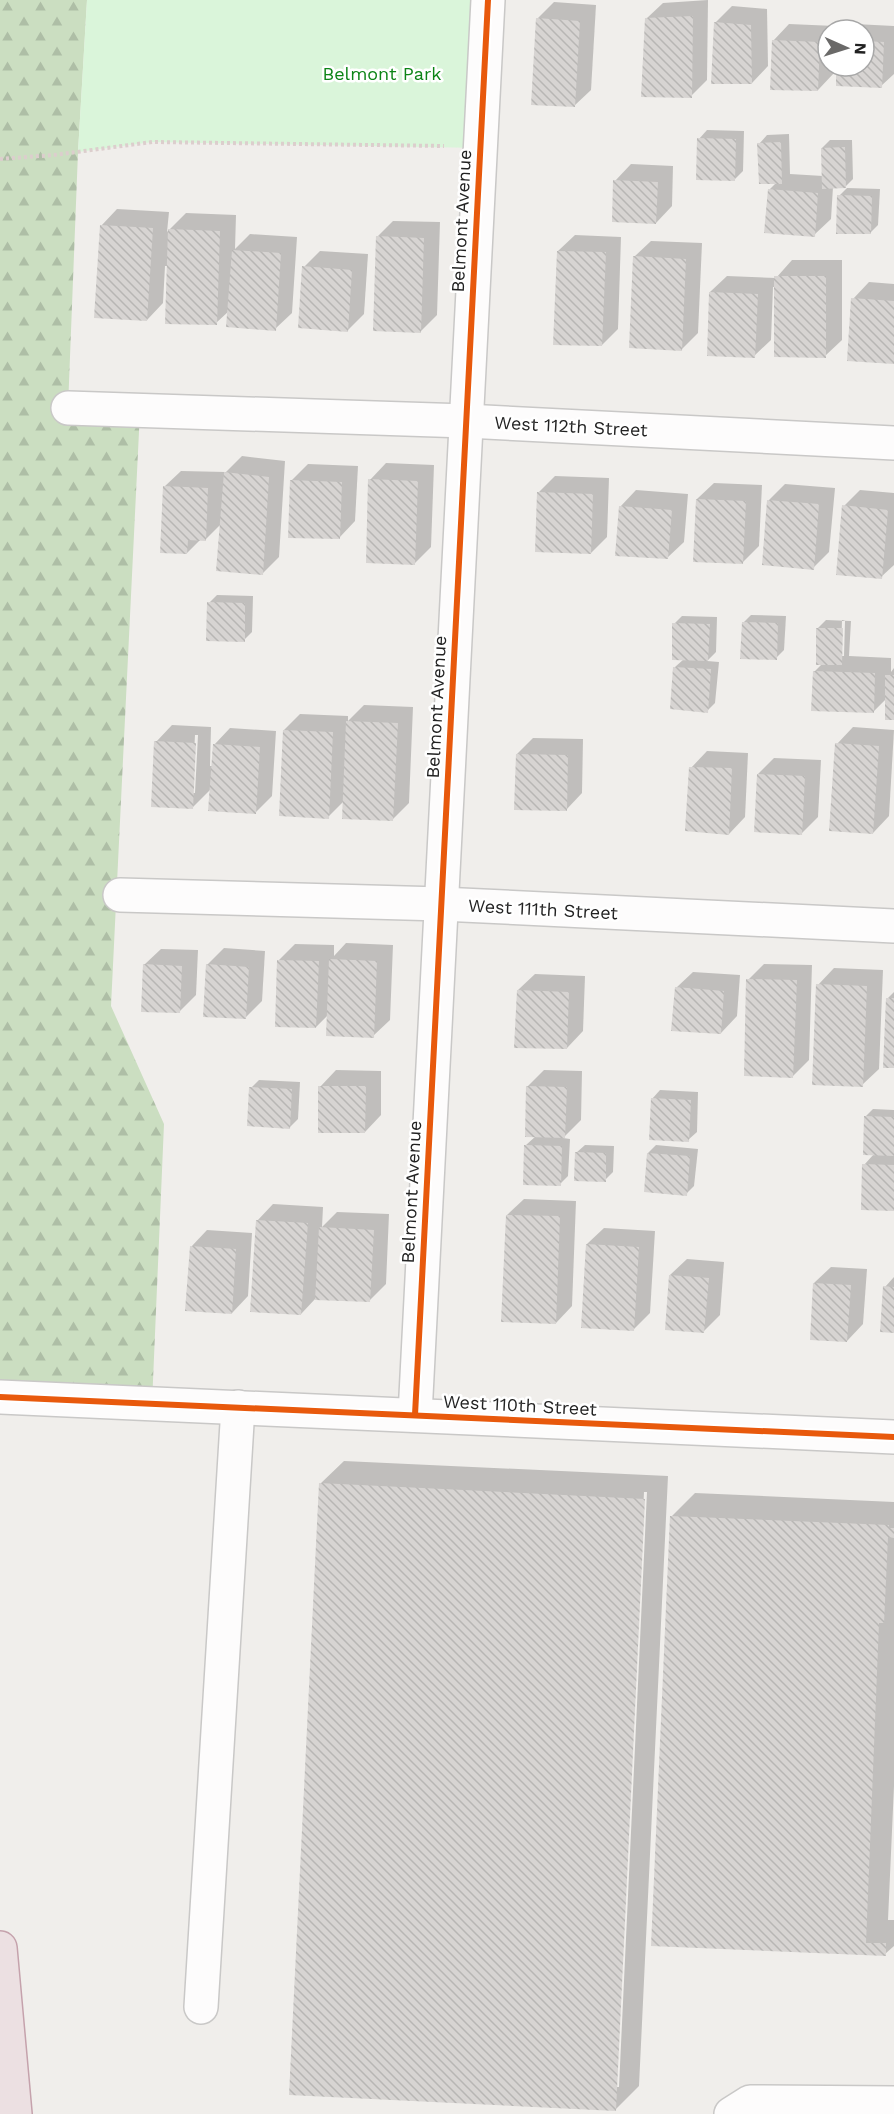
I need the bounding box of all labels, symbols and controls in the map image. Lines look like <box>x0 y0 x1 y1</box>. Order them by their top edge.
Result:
north arrow <box>816 18 876 78</box>
text: N <box>851 42 870 55</box>
park label: Belmont Park <box>322 63 442 84</box>
street label: Belmont Avenue <box>447 149 475 293</box>
street label: West 112th Street <box>494 411 649 441</box>
street label: Belmont Avenue <box>422 635 450 779</box>
street label: West 111th Street <box>468 895 619 923</box>
street label: Belmont Avenue <box>397 1120 425 1264</box>
street label: West 110th Street <box>442 1390 598 1420</box>

